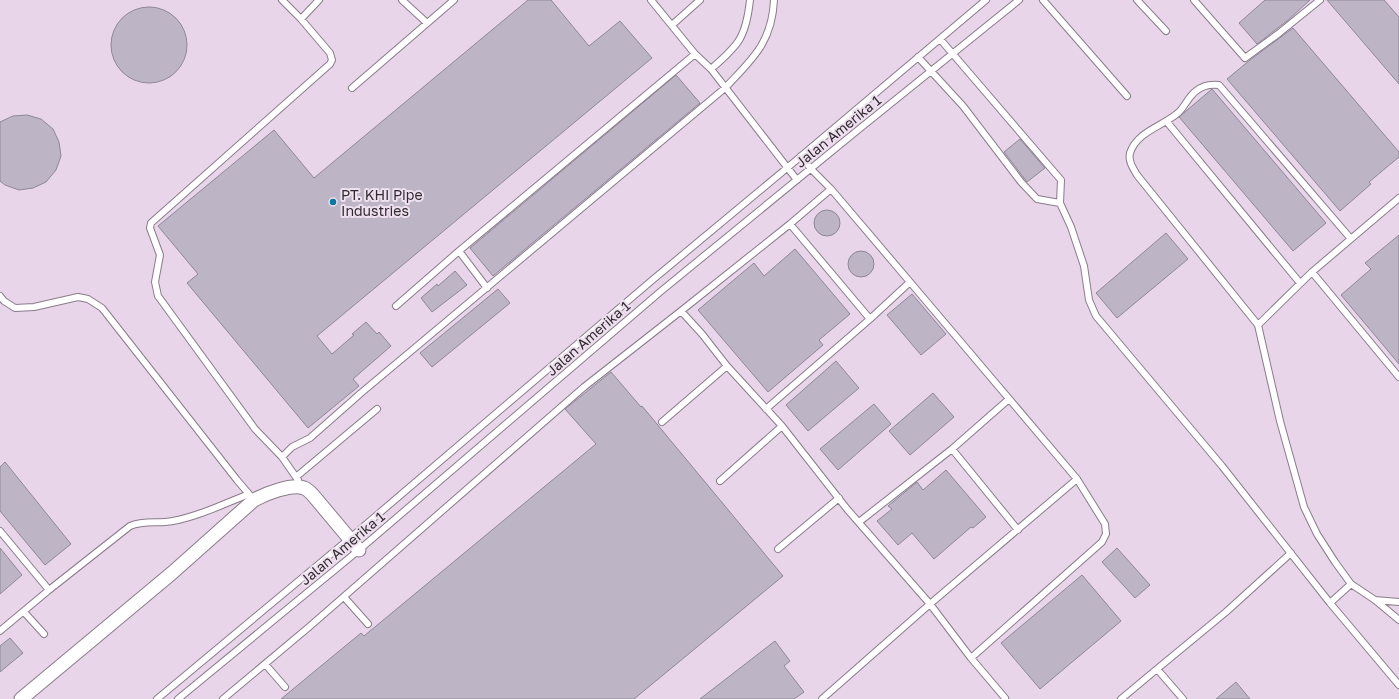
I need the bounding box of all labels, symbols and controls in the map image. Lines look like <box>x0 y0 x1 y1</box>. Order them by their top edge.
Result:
street label: Jalan Amerika 1 <box>792 91 884 171</box>
place label: PT. KHI Pipe Industries <box>341 186 423 219</box>
marker: PT. KHI Pipe Industries <box>328 197 338 207</box>
street label: Jalan Amerika 1 <box>543 297 633 379</box>
street label: Jalan Amerika 1 <box>296 508 388 588</box>

